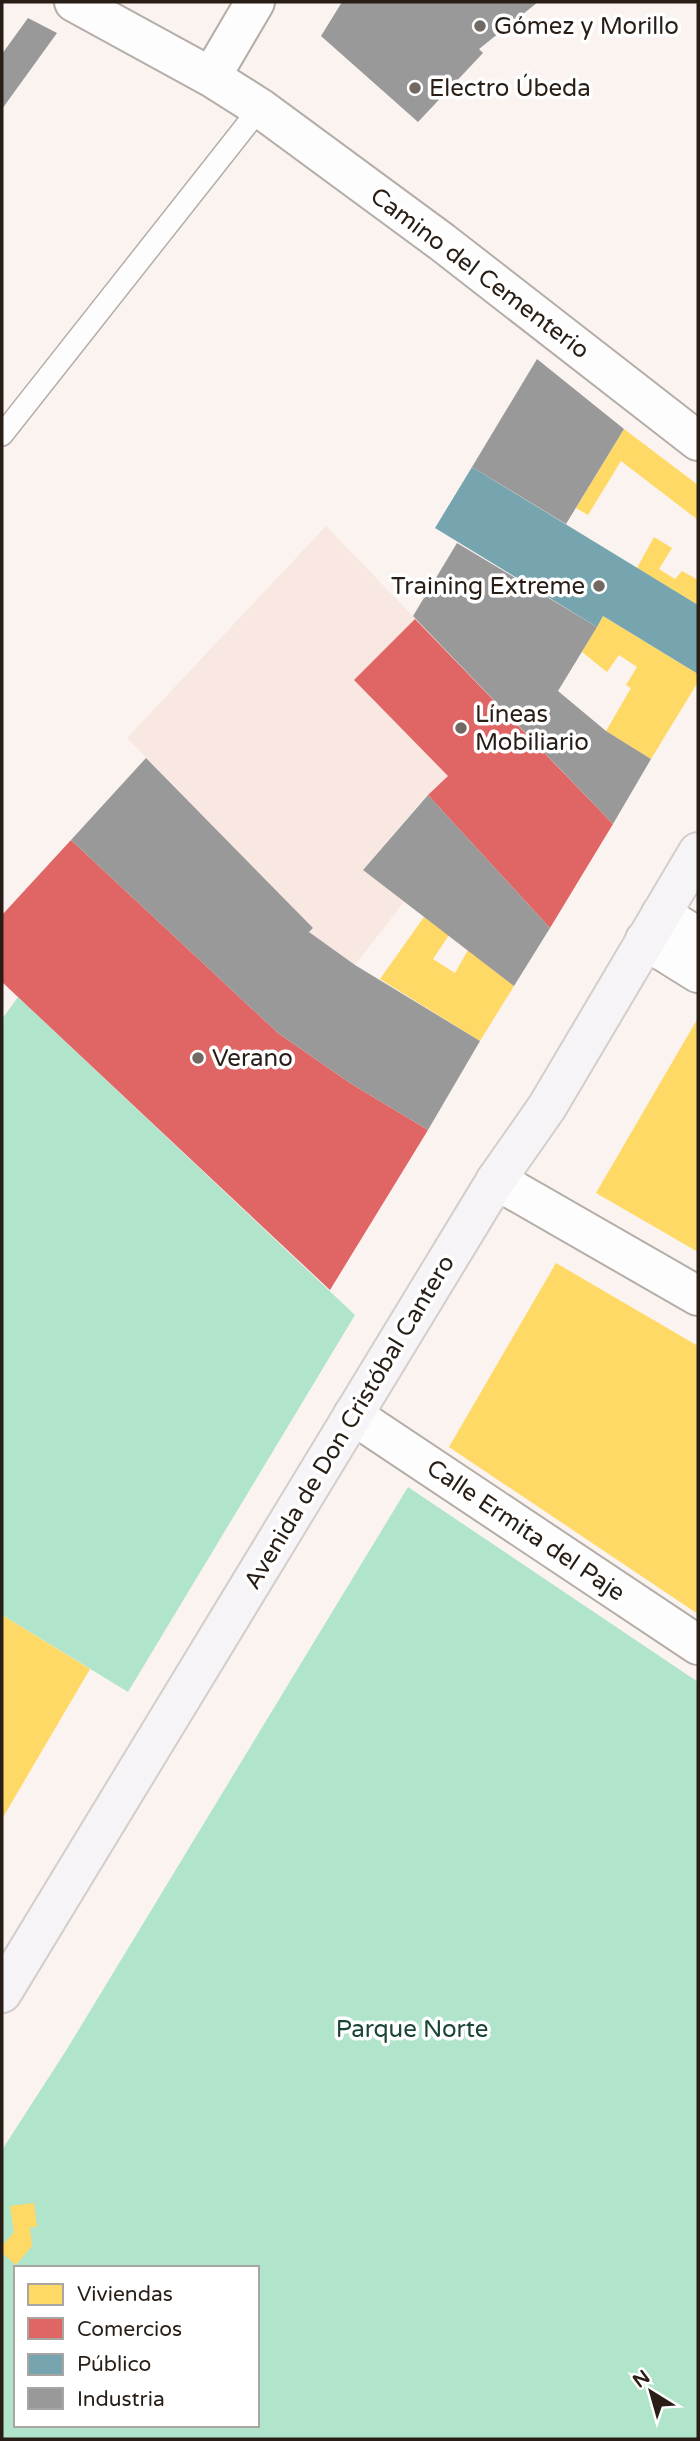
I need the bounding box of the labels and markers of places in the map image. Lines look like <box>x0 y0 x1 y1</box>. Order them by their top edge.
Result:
place label: Gómez y Morillo <box>494 12 679 41</box>
marker: Gómez y Morillo <box>472 18 488 34</box>
place label: Electro Úbeda <box>429 73 591 103</box>
marker: Electro Úbeda <box>407 80 423 96</box>
place label: Training Extreme <box>391 572 585 601</box>
marker: Training Extreme <box>591 578 607 594</box>
place label: Líneas Mobiliario <box>475 700 589 757</box>
marker: Líneas Mobiliario <box>453 720 469 736</box>
place label: Verano <box>212 1044 293 1073</box>
marker: Verano <box>190 1050 206 1066</box>

